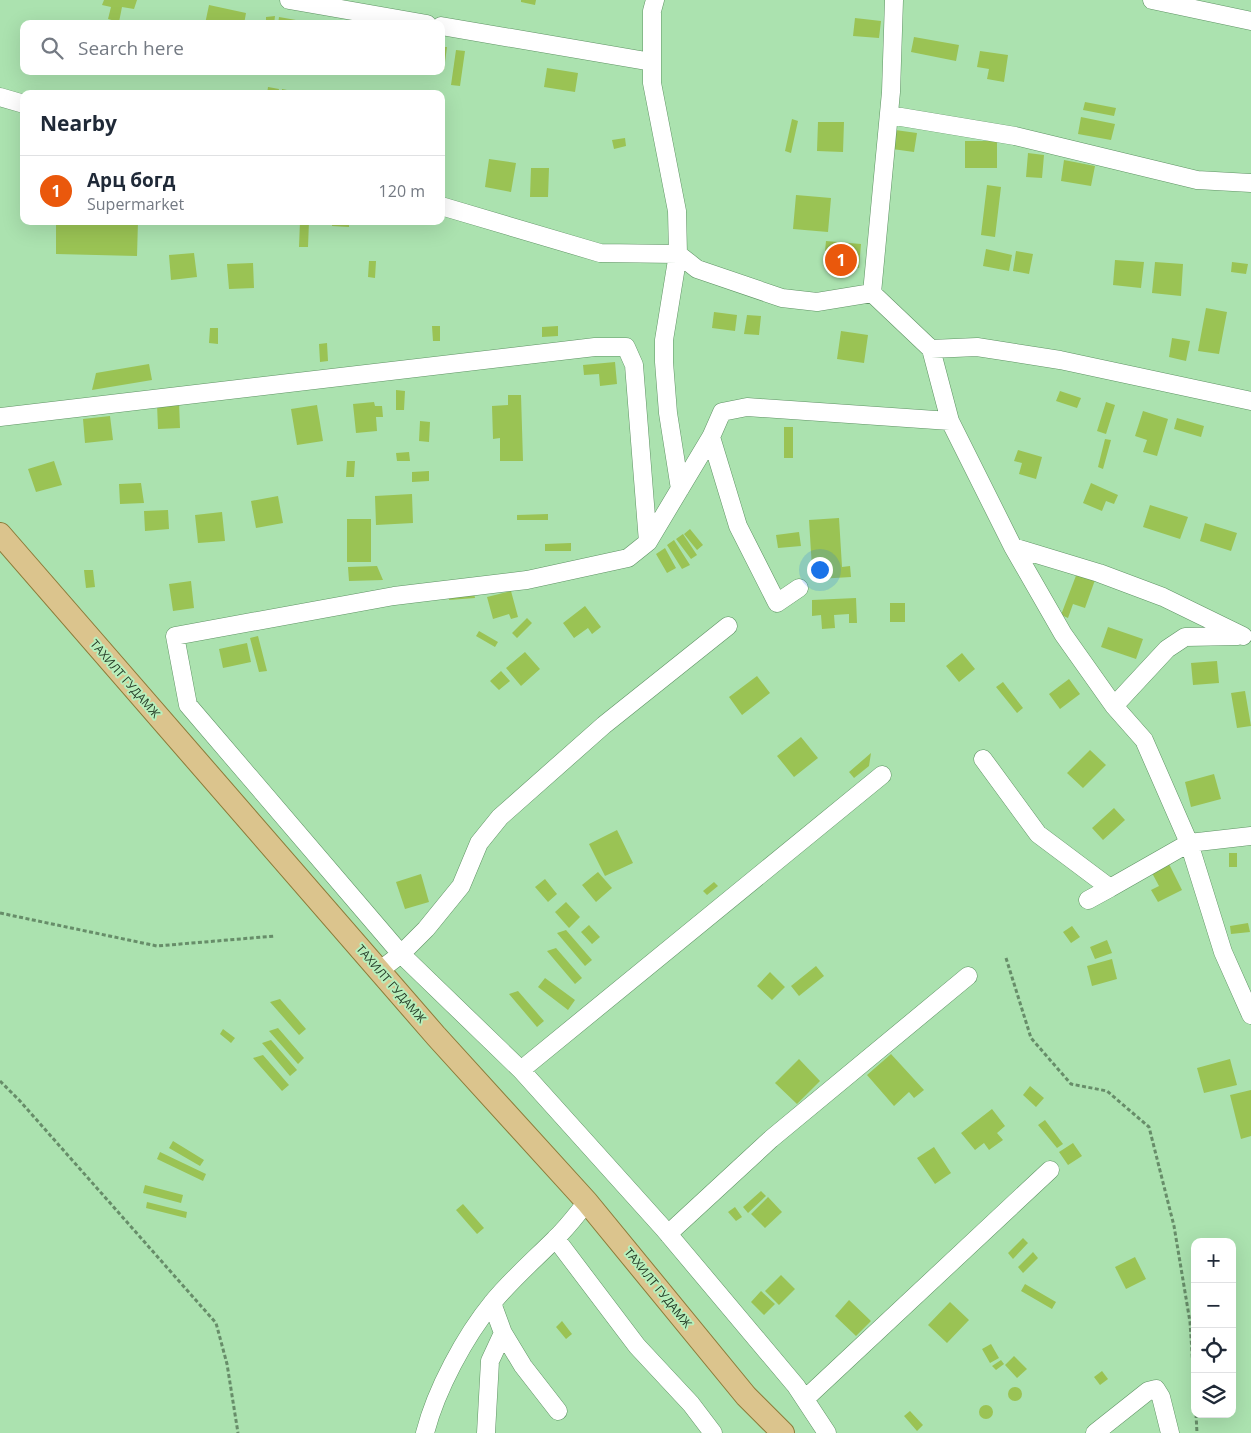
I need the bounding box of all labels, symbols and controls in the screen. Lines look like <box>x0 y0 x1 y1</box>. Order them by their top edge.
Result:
search box <box>20 20 445 75</box>
icon: search <box>38 34 66 62</box>
text: Search here <box>78 35 184 61</box>
text: Nearby <box>40 109 117 137</box>
text: Арц богд <box>87 167 175 193</box>
text: 1 <box>51 180 61 202</box>
text: 120 m <box>379 180 425 202</box>
text: Supermarket <box>87 193 184 215</box>
pin: 1 <box>825 241 857 279</box>
your location <box>807 557 833 583</box>
street label: ТАХИЛТ ГУДАМЖ <box>87 636 165 722</box>
street label: ТАХИЛТ ГУДАМЖ <box>353 941 431 1027</box>
map controls <box>1191 1238 1236 1418</box>
button: + <box>1191 1238 1236 1283</box>
street label: ТАХИЛТ ГУДАМЖ <box>621 1244 697 1332</box>
button: − <box>1191 1283 1236 1328</box>
button: locate <box>1191 1328 1236 1373</box>
button: layers <box>1191 1373 1236 1418</box>

